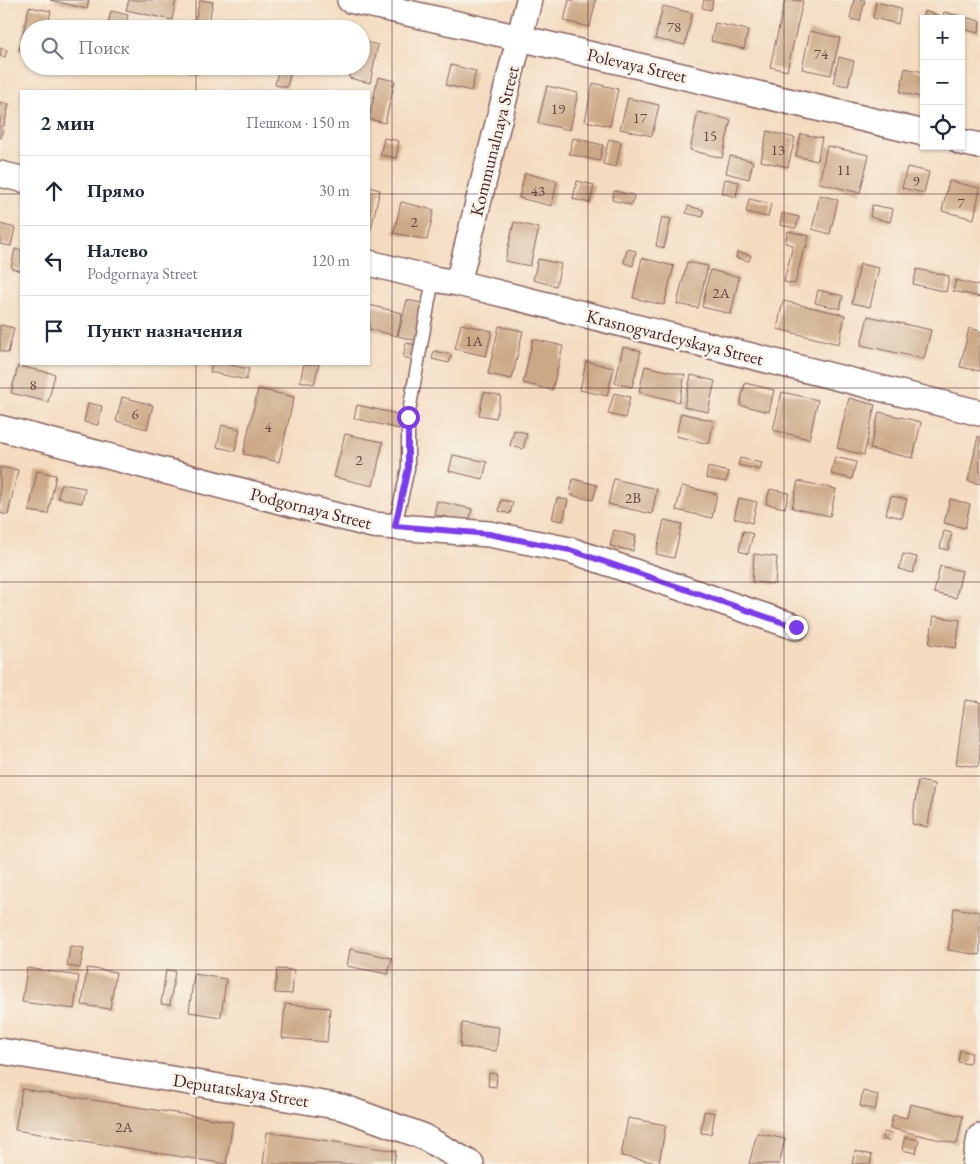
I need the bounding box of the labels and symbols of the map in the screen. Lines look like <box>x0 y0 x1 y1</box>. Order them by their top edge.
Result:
house number: 78 <box>667 17 681 36</box>
street label: Polevaya Street <box>585 42 689 88</box>
house number: 74 <box>814 44 829 63</box>
street label: Kommunalnaya Street <box>464 63 524 219</box>
house number: 19 <box>551 99 565 118</box>
house number: 17 <box>633 108 648 127</box>
house number: 15 <box>703 126 717 145</box>
house number: 13 <box>771 140 785 159</box>
house number: 11 <box>837 160 851 179</box>
house number: 9 <box>912 171 920 190</box>
house number: 43 <box>531 181 545 200</box>
house number: 7 <box>957 193 965 212</box>
house number: 2 <box>410 212 418 231</box>
house number: 2А <box>712 283 730 302</box>
street label: Krasnogvardeyskaya Street <box>584 304 766 370</box>
house number: 1А <box>465 331 483 350</box>
house number: 8 <box>29 375 37 394</box>
house number: 6 <box>131 404 139 423</box>
route start <box>397 406 420 429</box>
house number: 4 <box>264 417 272 436</box>
house number: 2 <box>355 450 363 469</box>
street label: Podgornaya Street <box>248 482 374 534</box>
house number: 2В <box>625 488 641 507</box>
route end <box>785 616 808 639</box>
street label: Deputatskaya Street <box>171 1068 311 1112</box>
house number: 2А <box>115 1117 133 1136</box>

